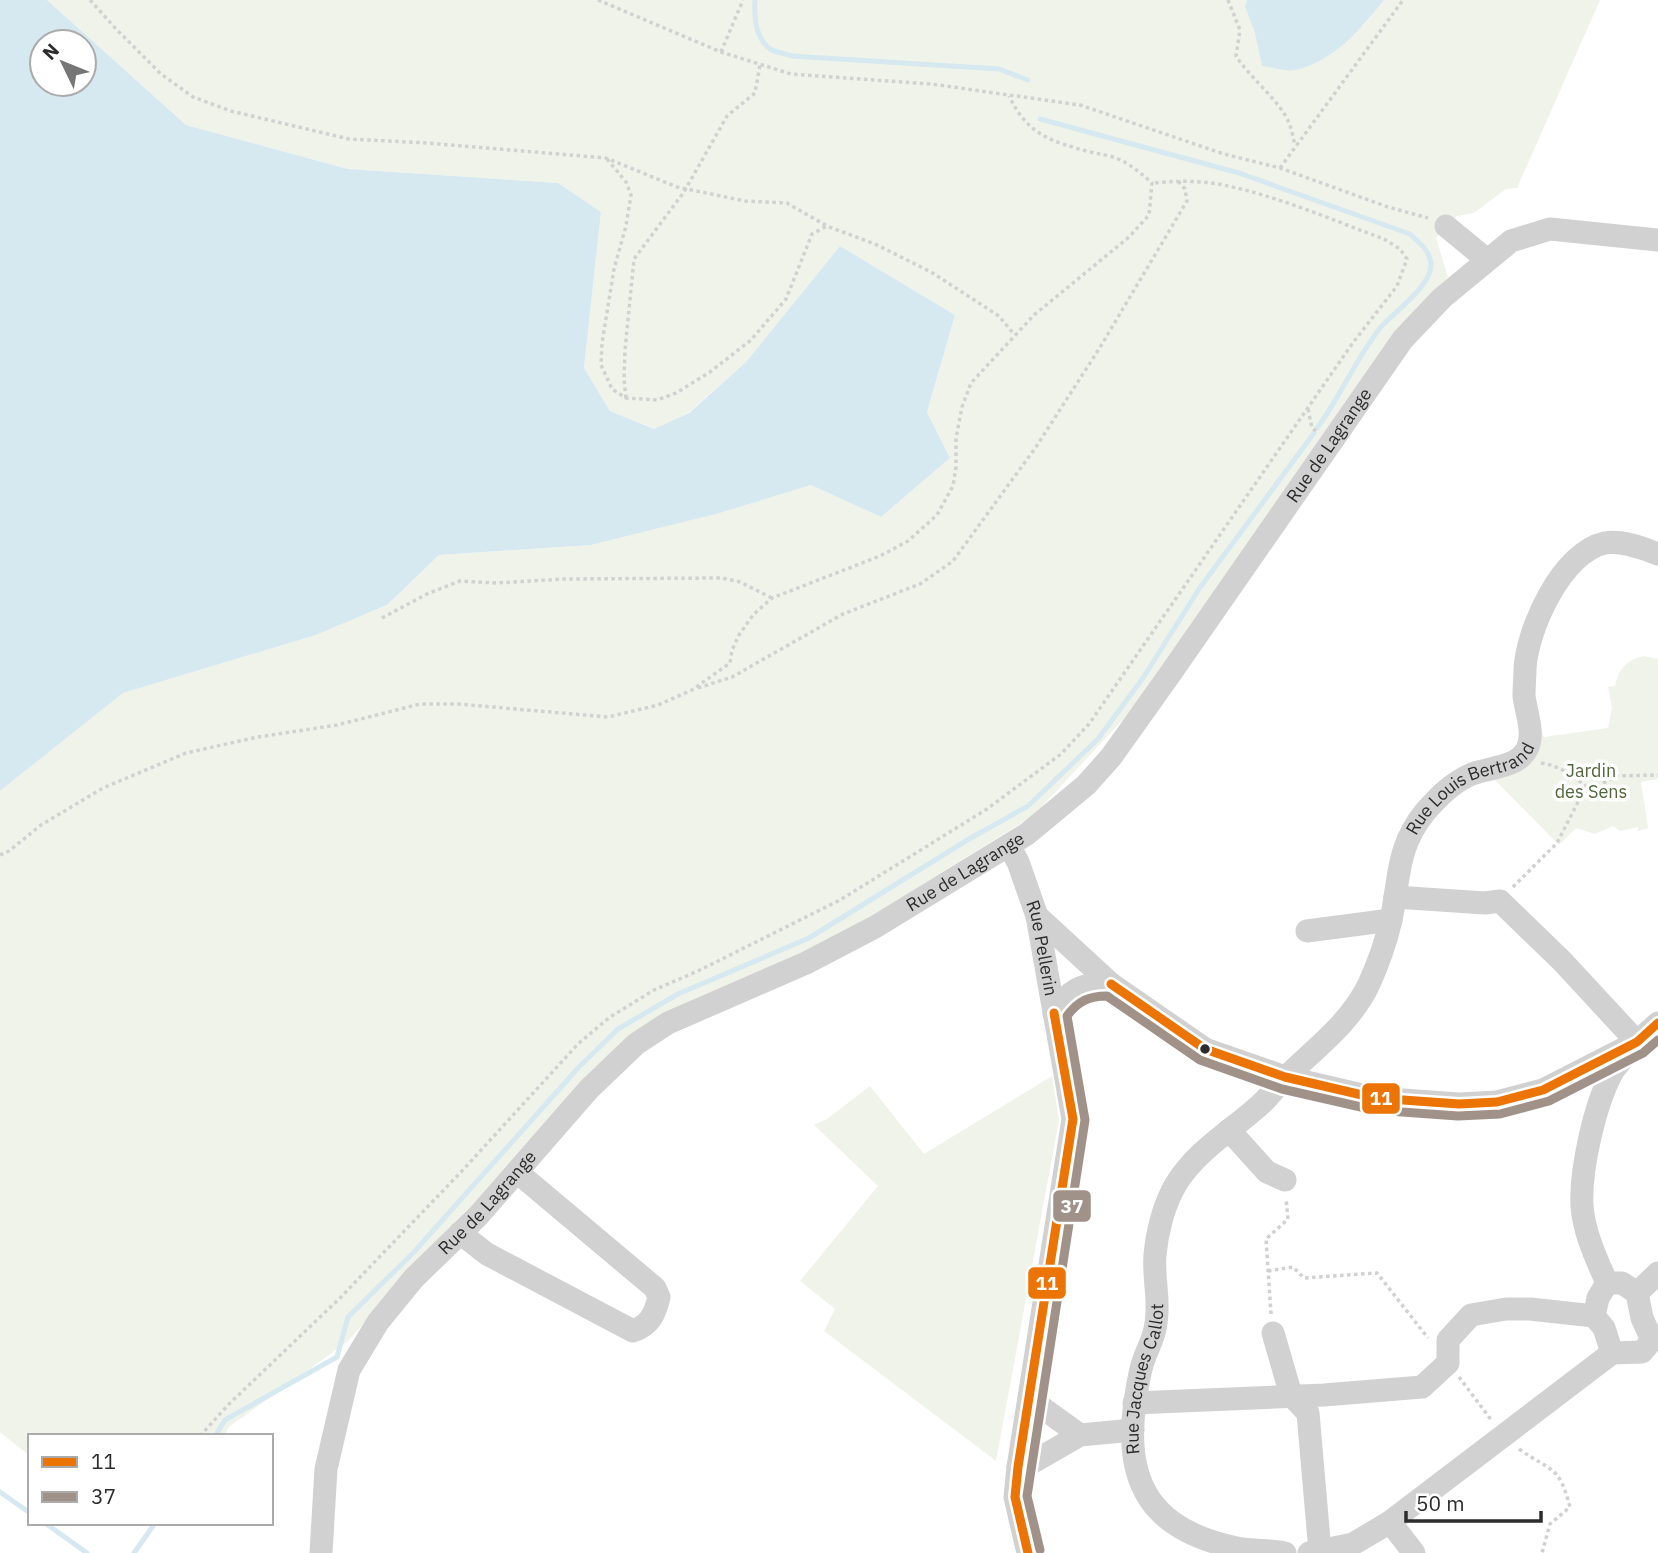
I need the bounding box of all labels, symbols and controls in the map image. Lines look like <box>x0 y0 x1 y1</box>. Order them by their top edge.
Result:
north arrow <box>28 28 98 98</box>
text: N <box>37 38 64 65</box>
street label: Rue de Lagrange <box>1281 383 1377 507</box>
street label: Rue Louis Bertrand <box>1401 739 1539 839</box>
park label: Jardin des Sens <box>1555 759 1627 803</box>
street label: Rue de Lagrange <box>902 826 1028 916</box>
street label: Rue Pellerin <box>1021 897 1063 998</box>
unlabelled marker <box>1198 1042 1212 1056</box>
line badge: 11 <box>1361 1082 1401 1115</box>
text: 11 <box>1370 1086 1393 1110</box>
street label: Rue de Lagrange <box>433 1145 541 1259</box>
line badge: 37 <box>1052 1189 1092 1223</box>
text: 37 <box>1061 1194 1083 1218</box>
line badge: 11 <box>1027 1266 1067 1300</box>
text: 11 <box>1036 1271 1059 1295</box>
street label: Rue Jacques Callot <box>1120 1303 1168 1455</box>
legend <box>28 1434 273 1525</box>
text: 11 <box>91 1447 116 1475</box>
scale bar <box>1406 1480 1541 1524</box>
text: 37 <box>91 1482 116 1510</box>
text: 50 m <box>1416 1489 1465 1517</box>

